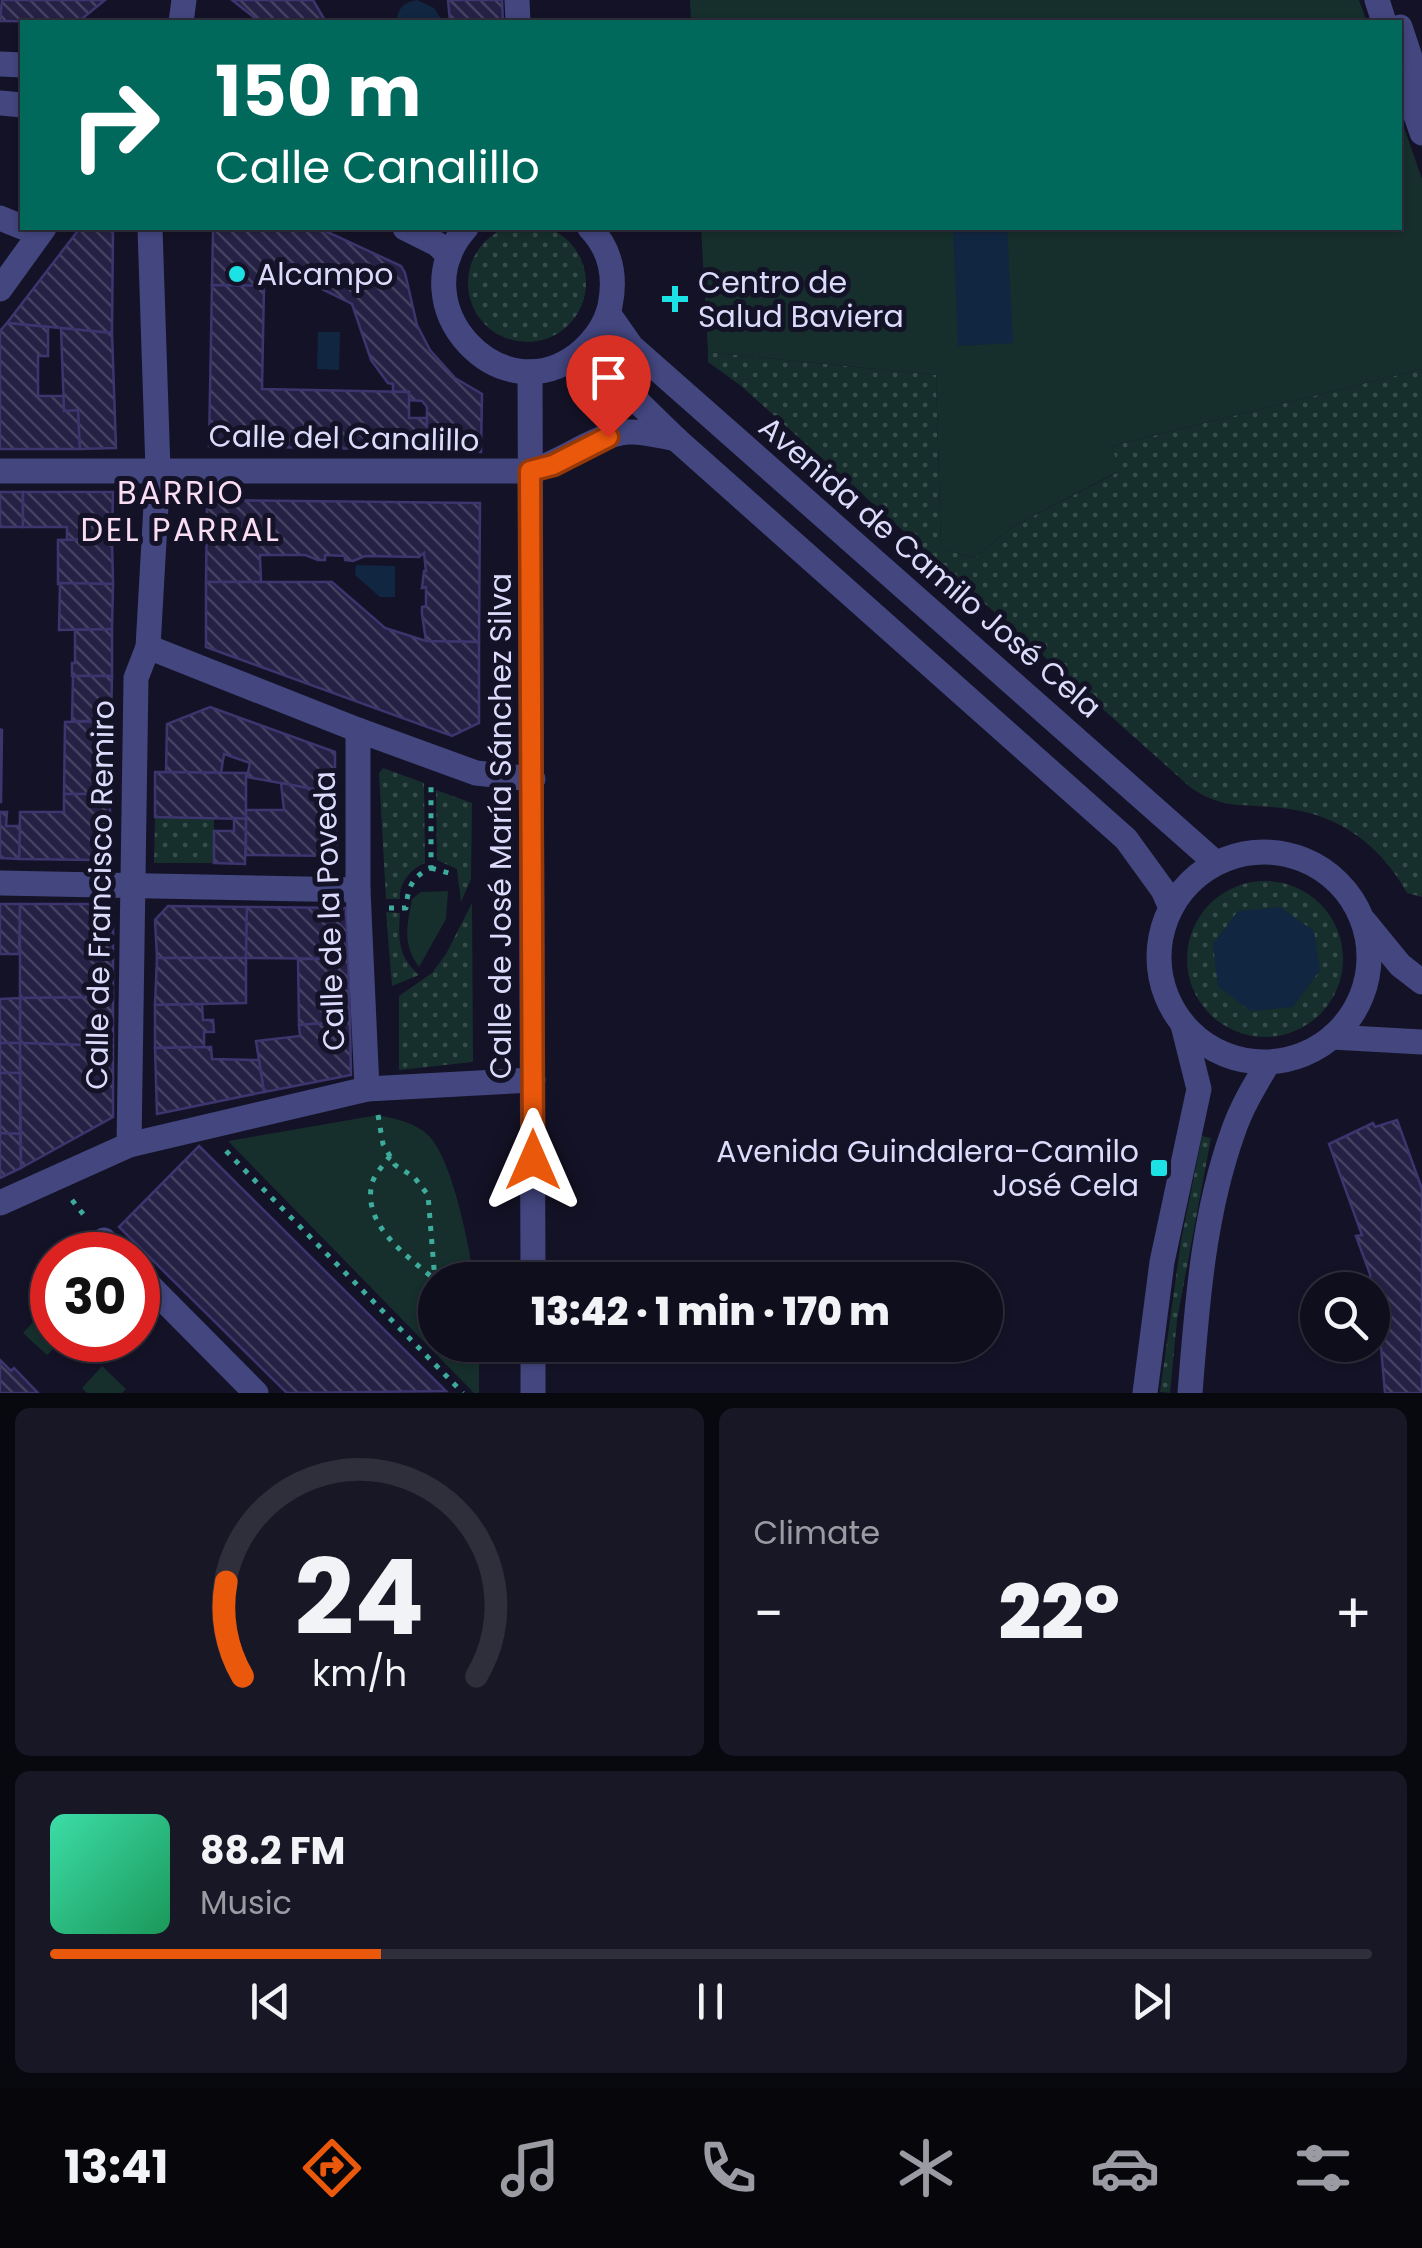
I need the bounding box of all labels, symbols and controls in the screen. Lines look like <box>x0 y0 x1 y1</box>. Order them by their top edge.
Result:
text: 150 m <box>215 42 421 141</box>
icon: right <box>50 60 180 190</box>
text: Calle Canalillo <box>215 136 540 199</box>
place label: Alcampo <box>257 253 393 296</box>
place label: Centro de Salud Baviera <box>698 261 904 338</box>
marker: Alcampo <box>226 263 248 285</box>
marker: Centro de Salud Baviera <box>662 286 688 312</box>
pin <box>566 335 651 438</box>
icon: arrive <box>581 350 636 405</box>
street label: Avenida de Camilo José Cela <box>750 406 1110 728</box>
street label: Calle del Canalillo <box>208 414 480 462</box>
district label: BARRIO DEL PARRAL <box>81 470 281 552</box>
street label: Calle de José María Sánchez Silva <box>479 573 522 1079</box>
street label: Calle de Francisco Remiro <box>75 700 125 1090</box>
street label: Calle de la Poveda <box>303 770 355 1052</box>
position arrow <box>481 1108 585 1212</box>
place label: Avenida Guindalera-Camilo José Cela <box>716 1130 1139 1207</box>
marker: Avenida Guindalera-Camilo José Cela <box>1148 1157 1170 1179</box>
speed limit sign: 30 <box>30 1232 160 1362</box>
map controls <box>1300 1272 1390 1362</box>
button: search <box>1300 1272 1390 1362</box>
text: 13:42 · 1 min · 170 m <box>531 1285 890 1338</box>
text: Climate <box>754 1510 880 1555</box>
text: 24 <box>294 1525 424 1670</box>
text: 22° <box>998 1560 1120 1665</box>
text: − <box>754 1575 784 1652</box>
text: + <box>1334 1575 1372 1652</box>
text: km/h <box>312 1648 407 1699</box>
text: 88.2 FM <box>200 1824 345 1877</box>
text: Music <box>200 1880 292 1925</box>
icon: previous <box>243 1974 298 2029</box>
icon: pause <box>683 1974 738 2029</box>
icon: next <box>1124 1974 1179 2029</box>
icon: directions <box>297 2133 367 2203</box>
icon: music <box>495 2133 565 2203</box>
icon: phone <box>693 2133 763 2203</box>
icon: climate <box>891 2133 961 2203</box>
icon: car <box>1090 2133 1160 2203</box>
icon: filters <box>1288 2133 1358 2203</box>
text: 13:41 <box>64 2136 168 2199</box>

